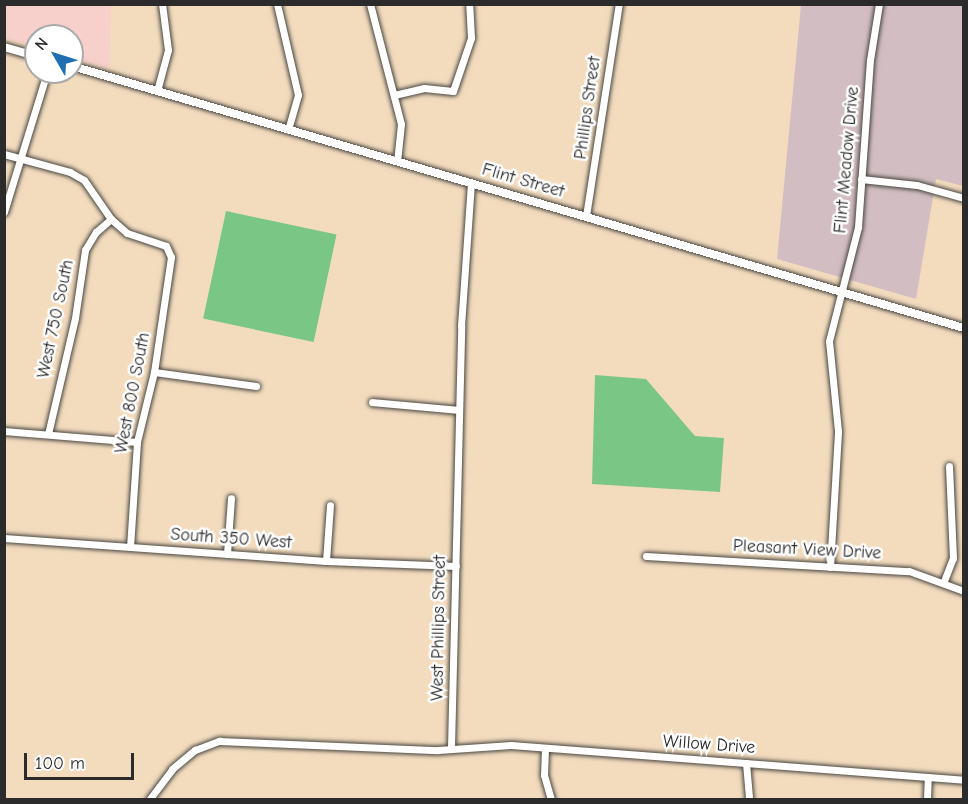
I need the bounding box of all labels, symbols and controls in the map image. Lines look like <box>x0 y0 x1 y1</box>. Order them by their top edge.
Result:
north arrow <box>24 24 84 84</box>
text: N <box>31 34 52 54</box>
street label: Phillips Street <box>570 55 606 161</box>
street label: Flint Meadow Drive <box>830 86 864 234</box>
street label: Flint Street <box>479 159 567 203</box>
street label: West 750 South <box>33 258 79 380</box>
street label: West 800 South <box>111 331 155 455</box>
street label: South 350 West <box>170 524 292 554</box>
street label: Pleasant View Drive <box>732 535 882 565</box>
street label: West Phillips Street <box>427 555 451 701</box>
street label: Willow Drive <box>662 731 756 759</box>
scale bar <box>27 741 136 779</box>
text: 100 m <box>35 753 85 774</box>

